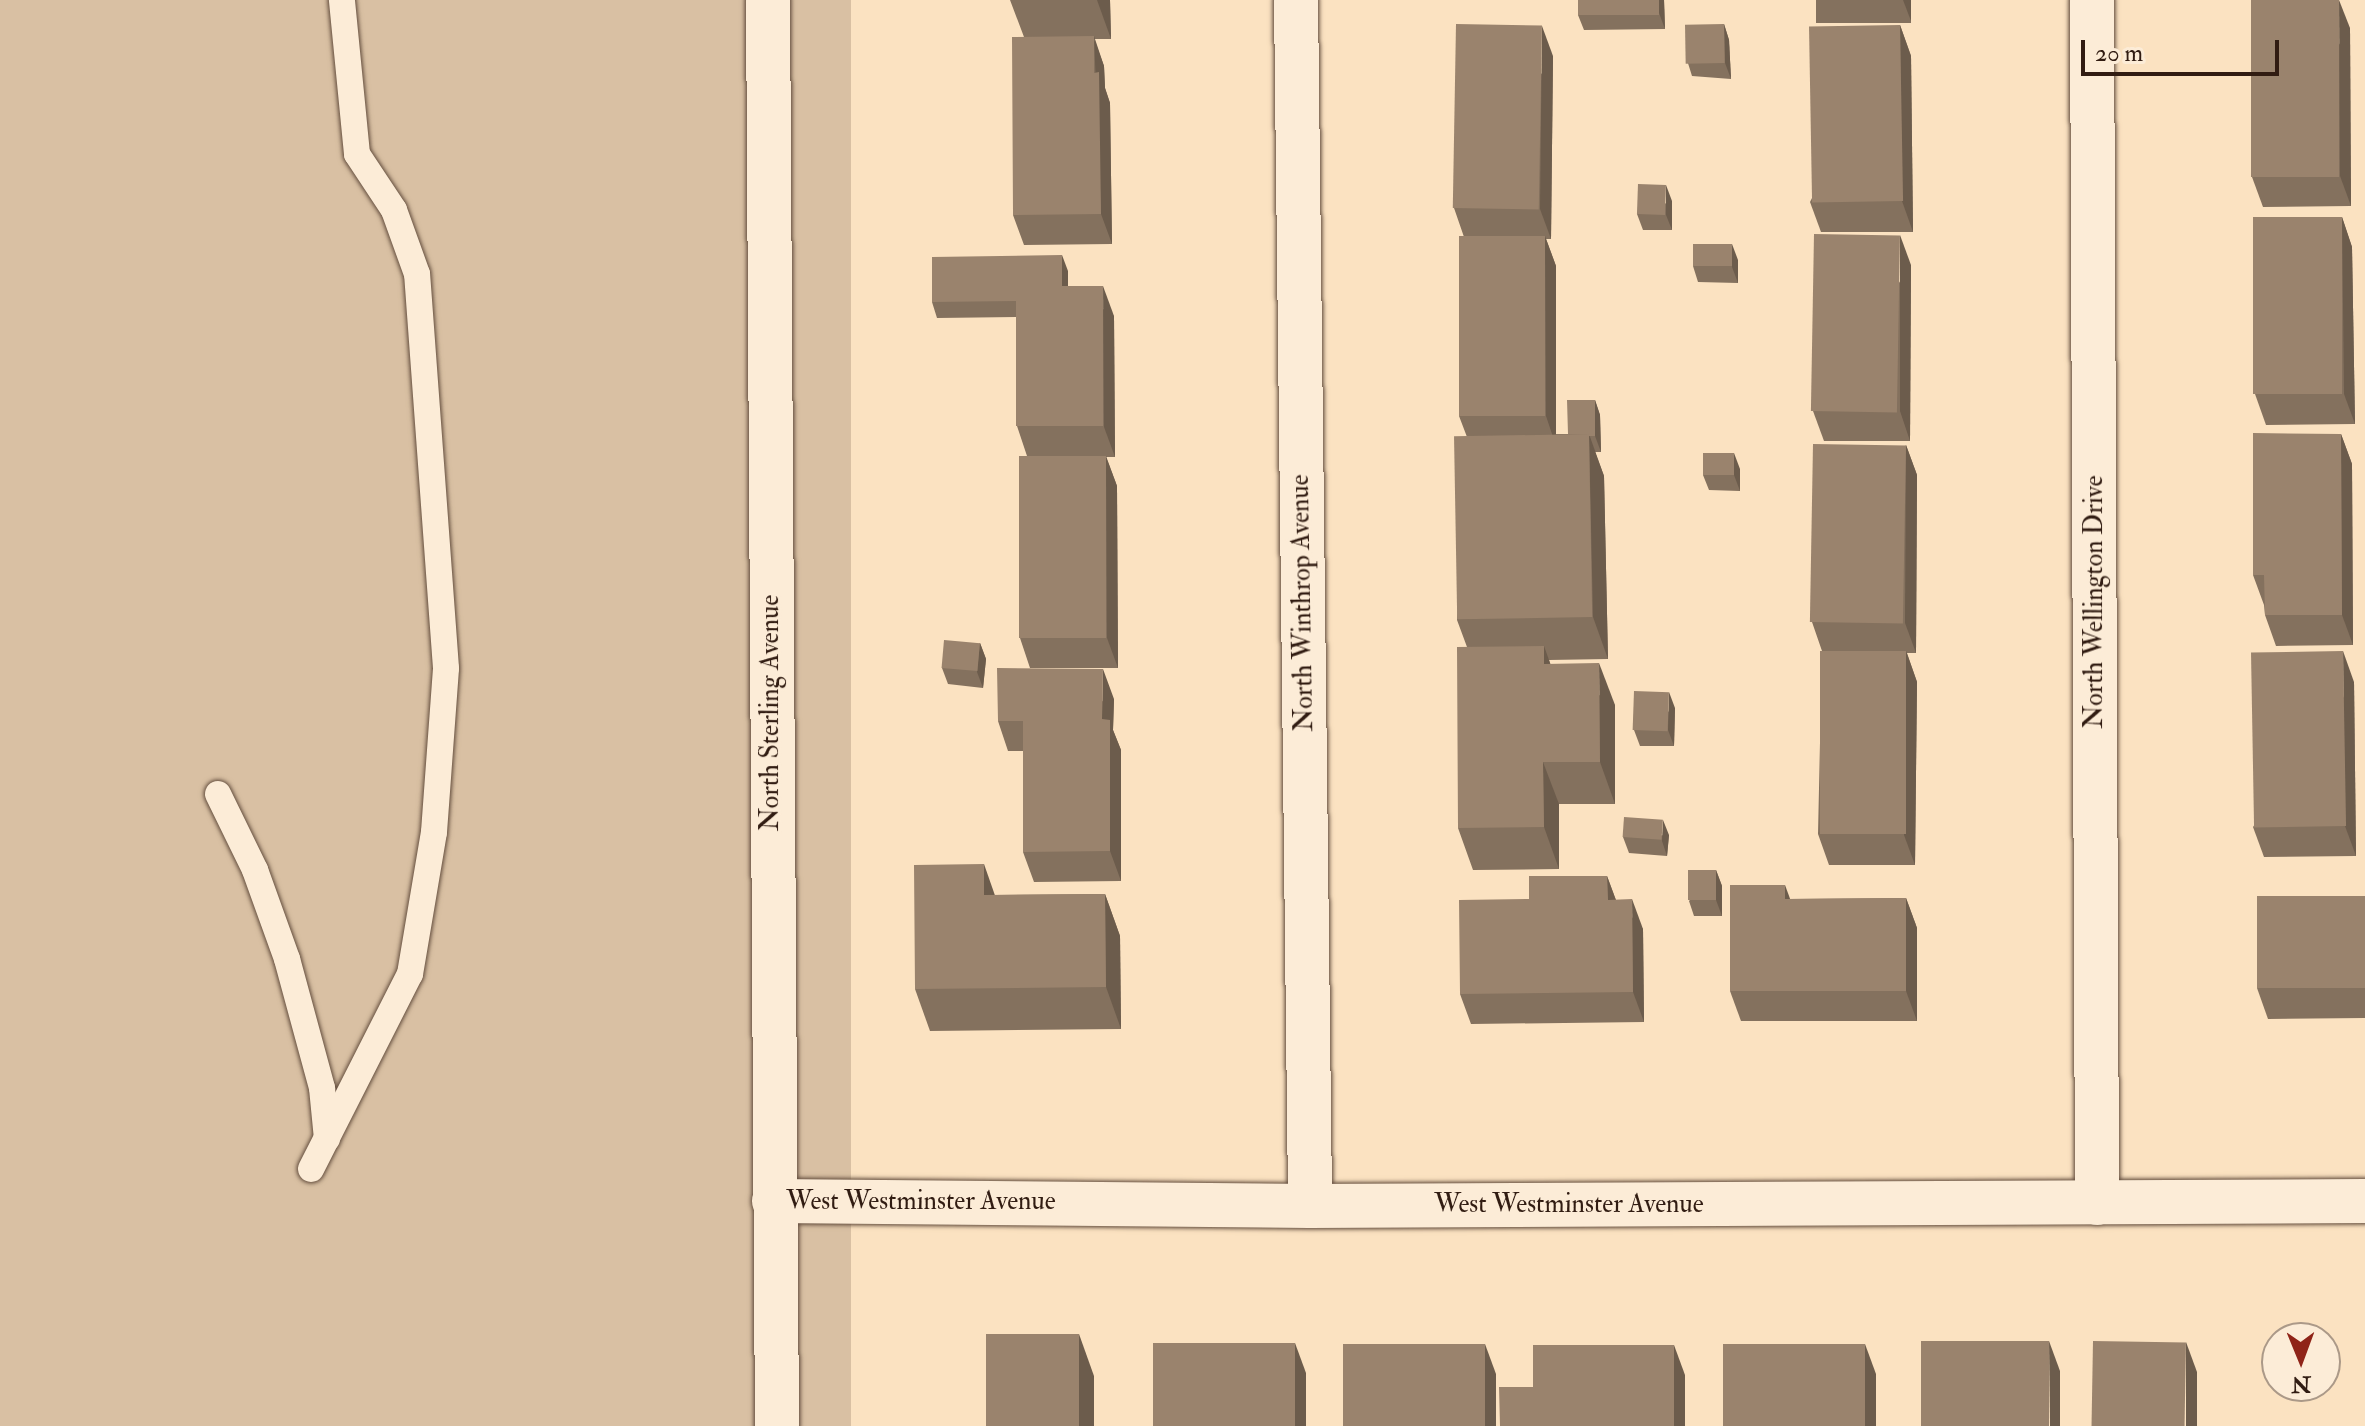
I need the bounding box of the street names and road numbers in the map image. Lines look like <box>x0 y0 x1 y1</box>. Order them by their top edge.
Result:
street label: North Winthrop Avenue <box>1285 474 1321 732</box>
street label: North Wellington Drive <box>2079 475 2111 729</box>
street label: North Sterling Avenue <box>755 595 787 831</box>
street label: West Westminster Avenue <box>786 1186 1056 1218</box>
street label: West Westminster Avenue <box>1434 1189 1704 1221</box>

